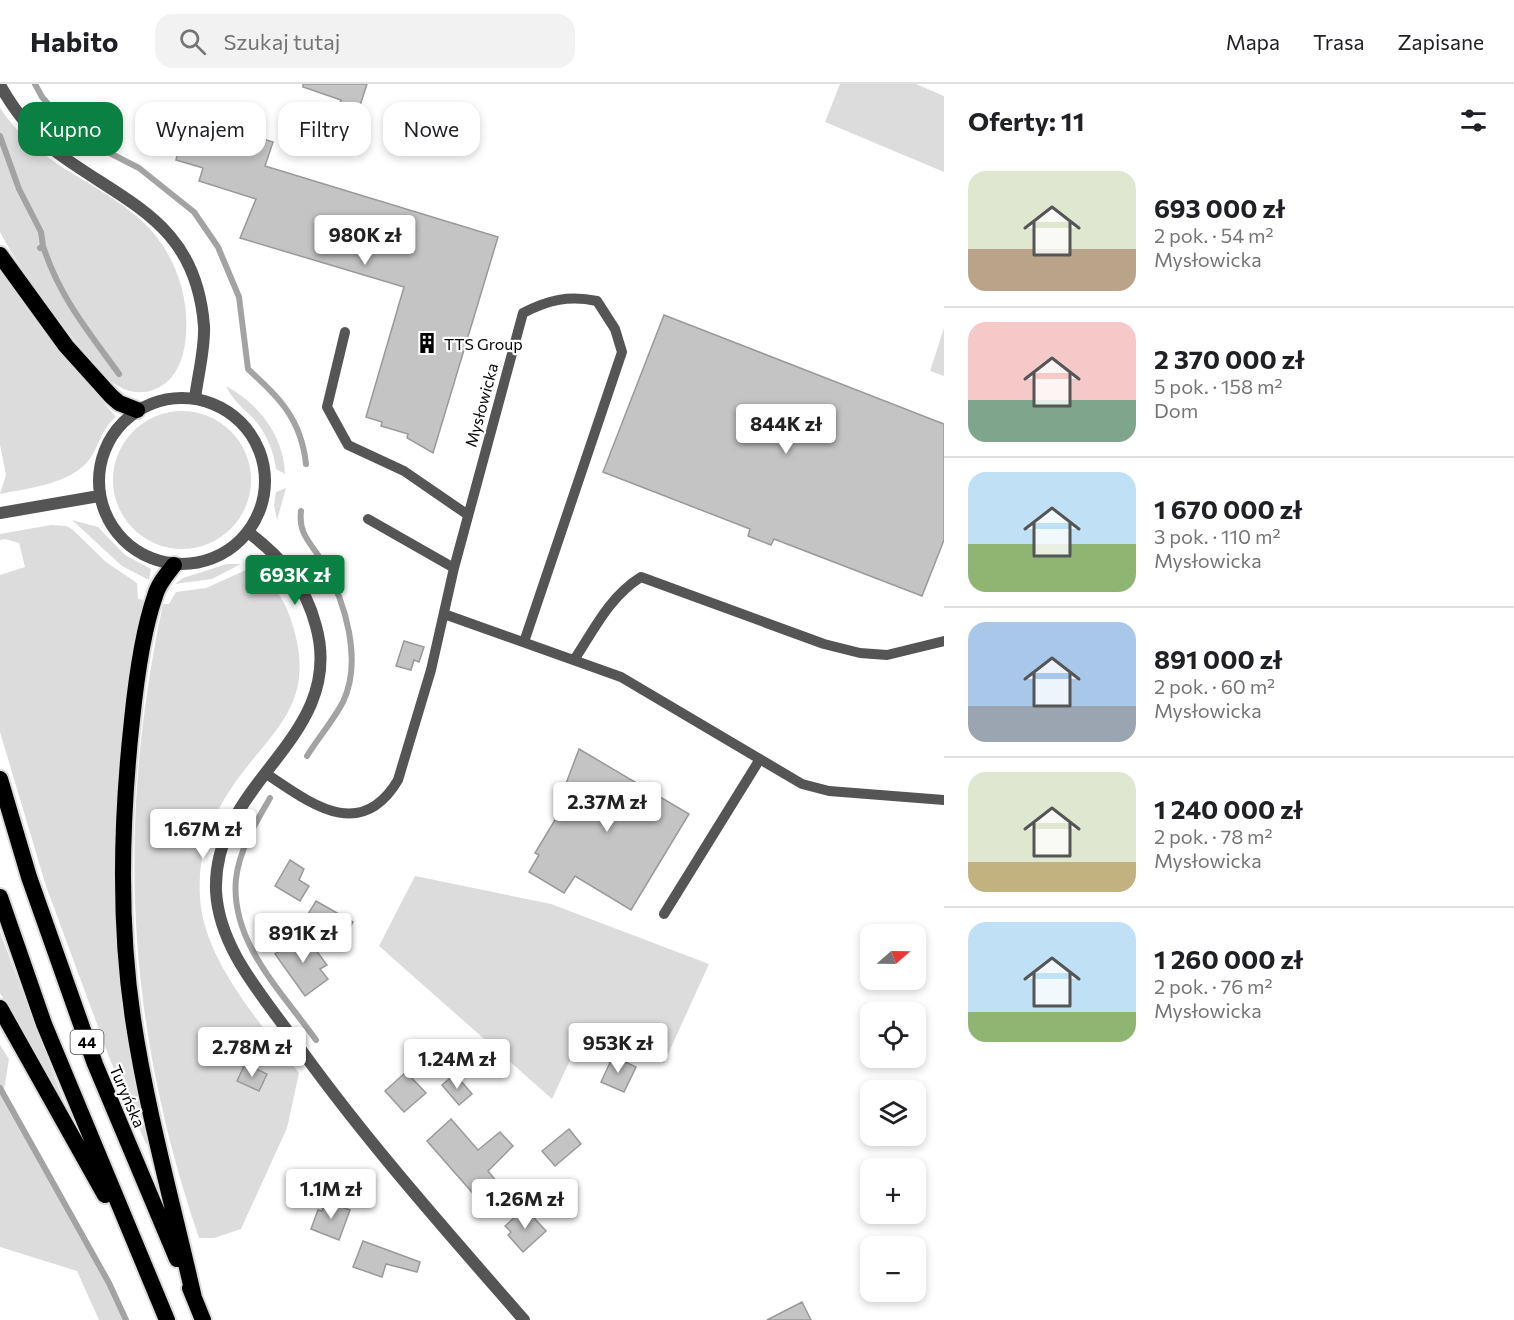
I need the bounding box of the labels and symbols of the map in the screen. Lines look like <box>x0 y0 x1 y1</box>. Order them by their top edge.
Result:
pin: 980K zł <box>310 215 420 266</box>
building icon: TTS Group <box>415 331 439 355</box>
place label: TTS Group <box>444 334 523 353</box>
street label: Mysłowicka <box>461 361 501 449</box>
pin: 844K zł <box>731 404 841 455</box>
pin: 693K zł <box>240 555 350 606</box>
pin: 2.37M zł <box>545 782 669 833</box>
pin: 1.67M zł <box>141 809 265 860</box>
pin: 891K zł <box>248 913 358 964</box>
north arrow <box>860 924 926 990</box>
pin: 953K zł <box>563 1023 673 1074</box>
pin: 2.78M zł <box>190 1027 314 1078</box>
road number: 44 <box>70 1030 104 1054</box>
pin: 1.24M zł <box>395 1039 519 1090</box>
street label: Turyńska <box>106 1062 150 1130</box>
pin: 1.1M zł <box>276 1169 386 1220</box>
pin: 1.26M zł <box>463 1179 587 1230</box>

